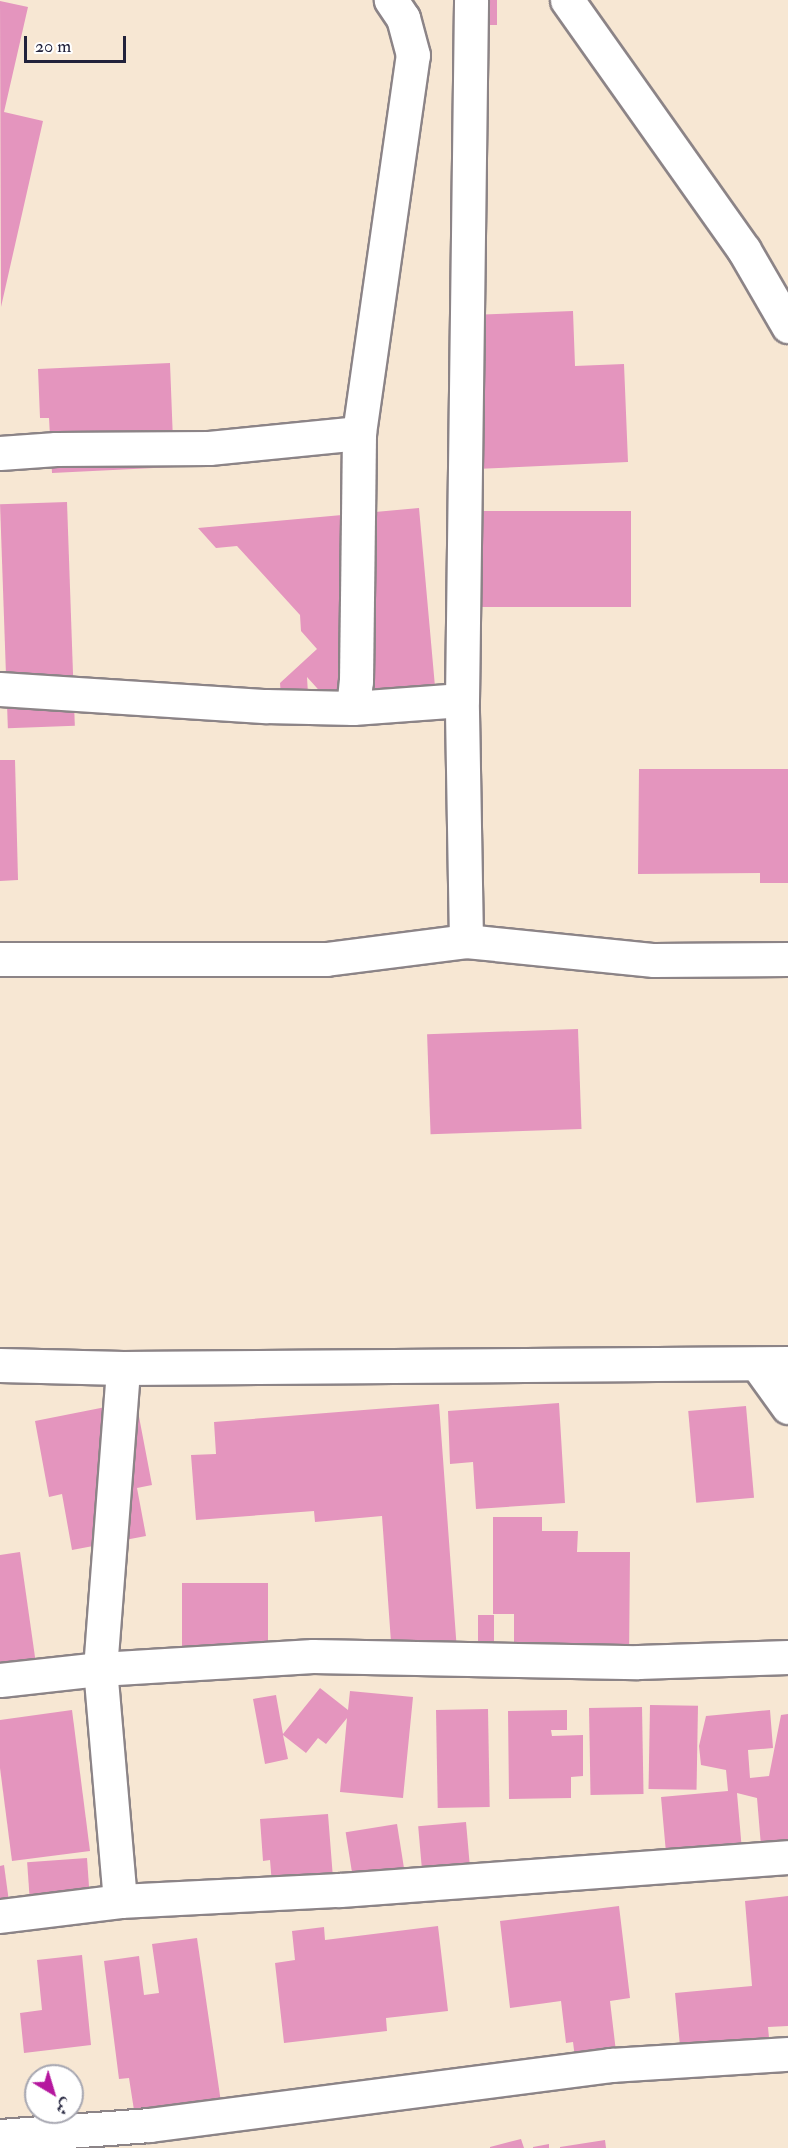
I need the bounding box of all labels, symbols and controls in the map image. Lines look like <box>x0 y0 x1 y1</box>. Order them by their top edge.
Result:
scale bar <box>27 24 129 62</box>
text: 20 m <box>35 35 71 58</box>
north arrow <box>24 2064 84 2124</box>
text: ش <box>51 2094 76 2119</box>

